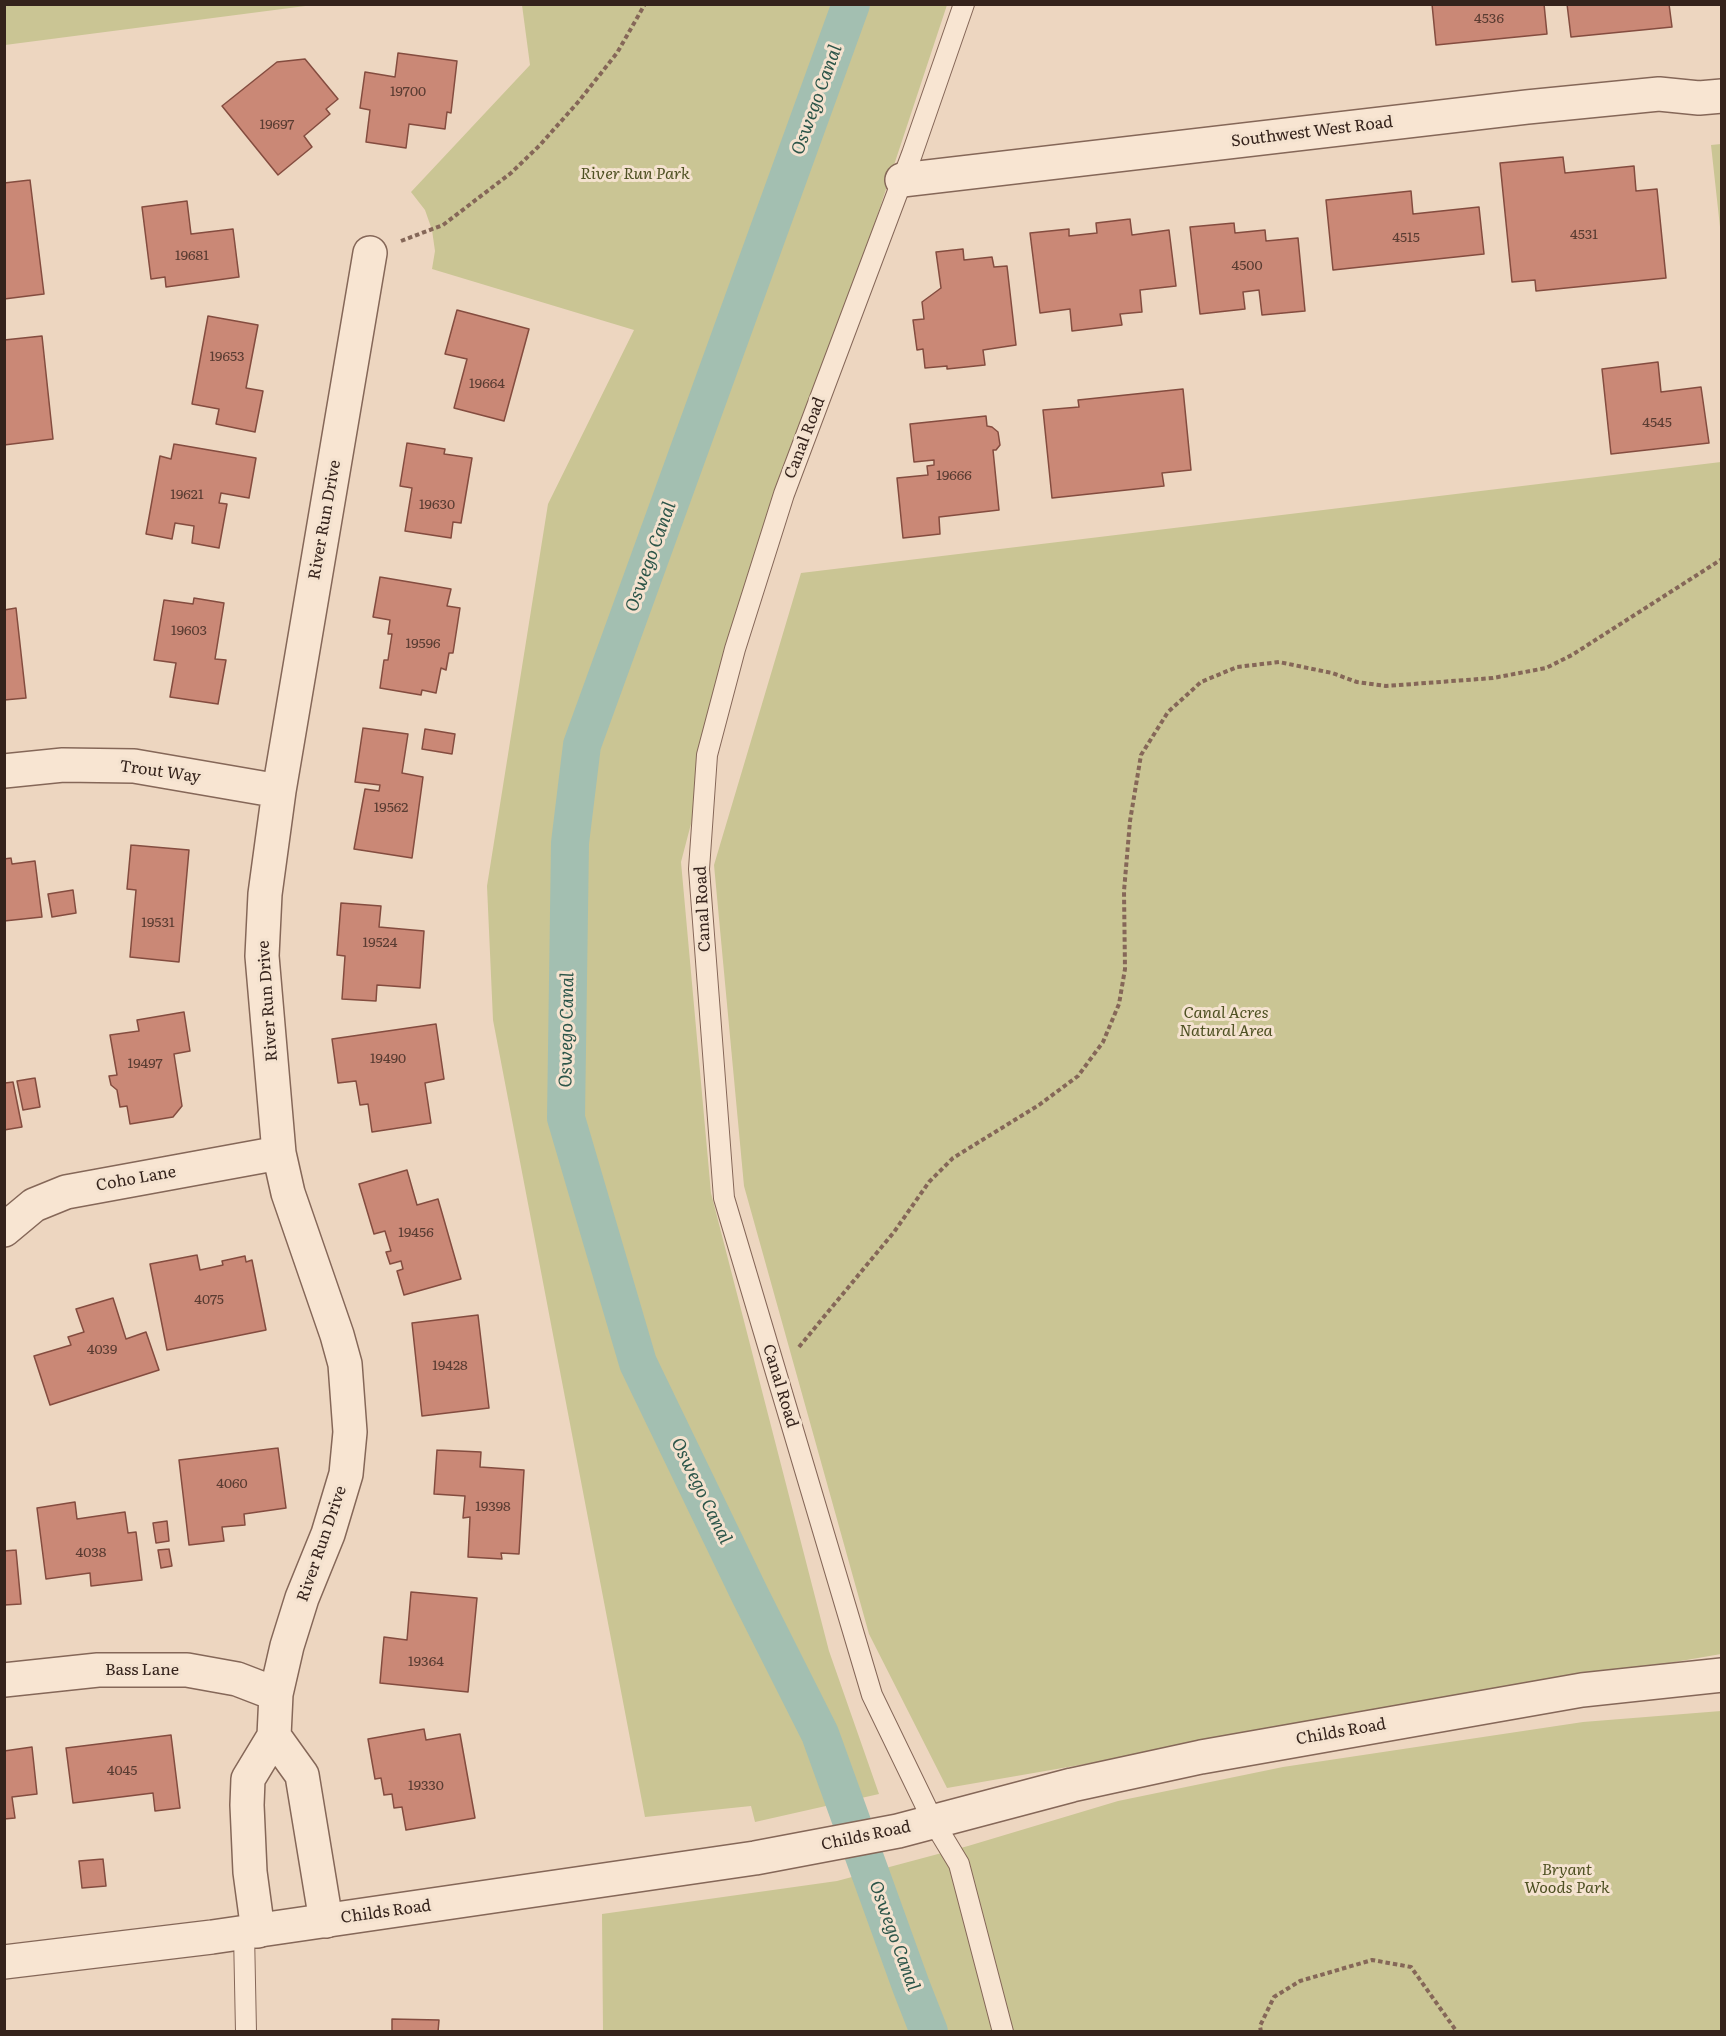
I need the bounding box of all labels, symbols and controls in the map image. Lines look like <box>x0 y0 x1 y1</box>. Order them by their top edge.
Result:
house number: 4536 <box>1474 11 1504 27</box>
water label: Oswego Canal <box>787 42 847 158</box>
house number: 19700 <box>390 84 426 100</box>
street label: Southwest West Road <box>1230 113 1394 151</box>
house number: 19697 <box>260 117 294 133</box>
park label: River Run Park <box>580 164 690 184</box>
house number: 4531 <box>1570 227 1598 243</box>
house number: 4515 <box>1392 230 1420 246</box>
house number: 19681 <box>175 248 209 264</box>
house number: 4500 <box>1231 258 1263 274</box>
house number: 19653 <box>209 349 245 365</box>
house number: 19664 <box>469 376 505 392</box>
street label: Canal Road <box>781 394 829 482</box>
house number: 4545 <box>1642 415 1672 431</box>
street label: River Run Drive <box>305 459 345 581</box>
house number: 19666 <box>936 468 972 484</box>
house number: 19621 <box>170 487 204 503</box>
house number: 19630 <box>419 497 455 513</box>
water label: Oswego Canal <box>621 499 681 615</box>
house number: 19603 <box>171 623 207 639</box>
house number: 19596 <box>406 636 440 652</box>
street label: Trout Way <box>118 757 202 787</box>
house number: 19562 <box>374 800 408 816</box>
street label: Canal Road <box>691 866 715 952</box>
house number: 19531 <box>141 915 175 931</box>
house number: 19524 <box>363 935 397 951</box>
street label: River Run Drive <box>254 940 282 1062</box>
water label: Oswego Canal <box>555 972 579 1088</box>
park label: Canal Acres Natural Area <box>1179 1003 1273 1041</box>
house number: 19490 <box>370 1051 406 1067</box>
house number: 19497 <box>127 1056 163 1072</box>
street label: Coho Lane <box>95 1163 177 1195</box>
house number: 19456 <box>398 1225 434 1241</box>
house number: 4075 <box>194 1292 224 1308</box>
house number: 4039 <box>87 1342 117 1358</box>
street label: Canal Road <box>758 1342 802 1430</box>
house number: 19428 <box>432 1358 468 1374</box>
water label: Oswego Canal <box>666 1434 736 1548</box>
house number: 4060 <box>216 1476 248 1492</box>
street label: River Run Drive <box>293 1484 351 1604</box>
house number: 19398 <box>475 1499 511 1515</box>
house number: 4038 <box>76 1545 106 1561</box>
house number: 19364 <box>408 1654 444 1670</box>
street label: Bass Lane <box>105 1660 179 1680</box>
street label: Childs Road <box>1294 1715 1388 1749</box>
house number: 4045 <box>107 1763 137 1779</box>
house number: 19330 <box>408 1778 444 1794</box>
street label: Childs Road <box>819 1817 913 1855</box>
park label: Bryant Woods Park <box>1524 1860 1610 1898</box>
water label: Oswego Canal <box>864 1878 924 1994</box>
street label: Childs Road <box>340 1896 432 1928</box>

